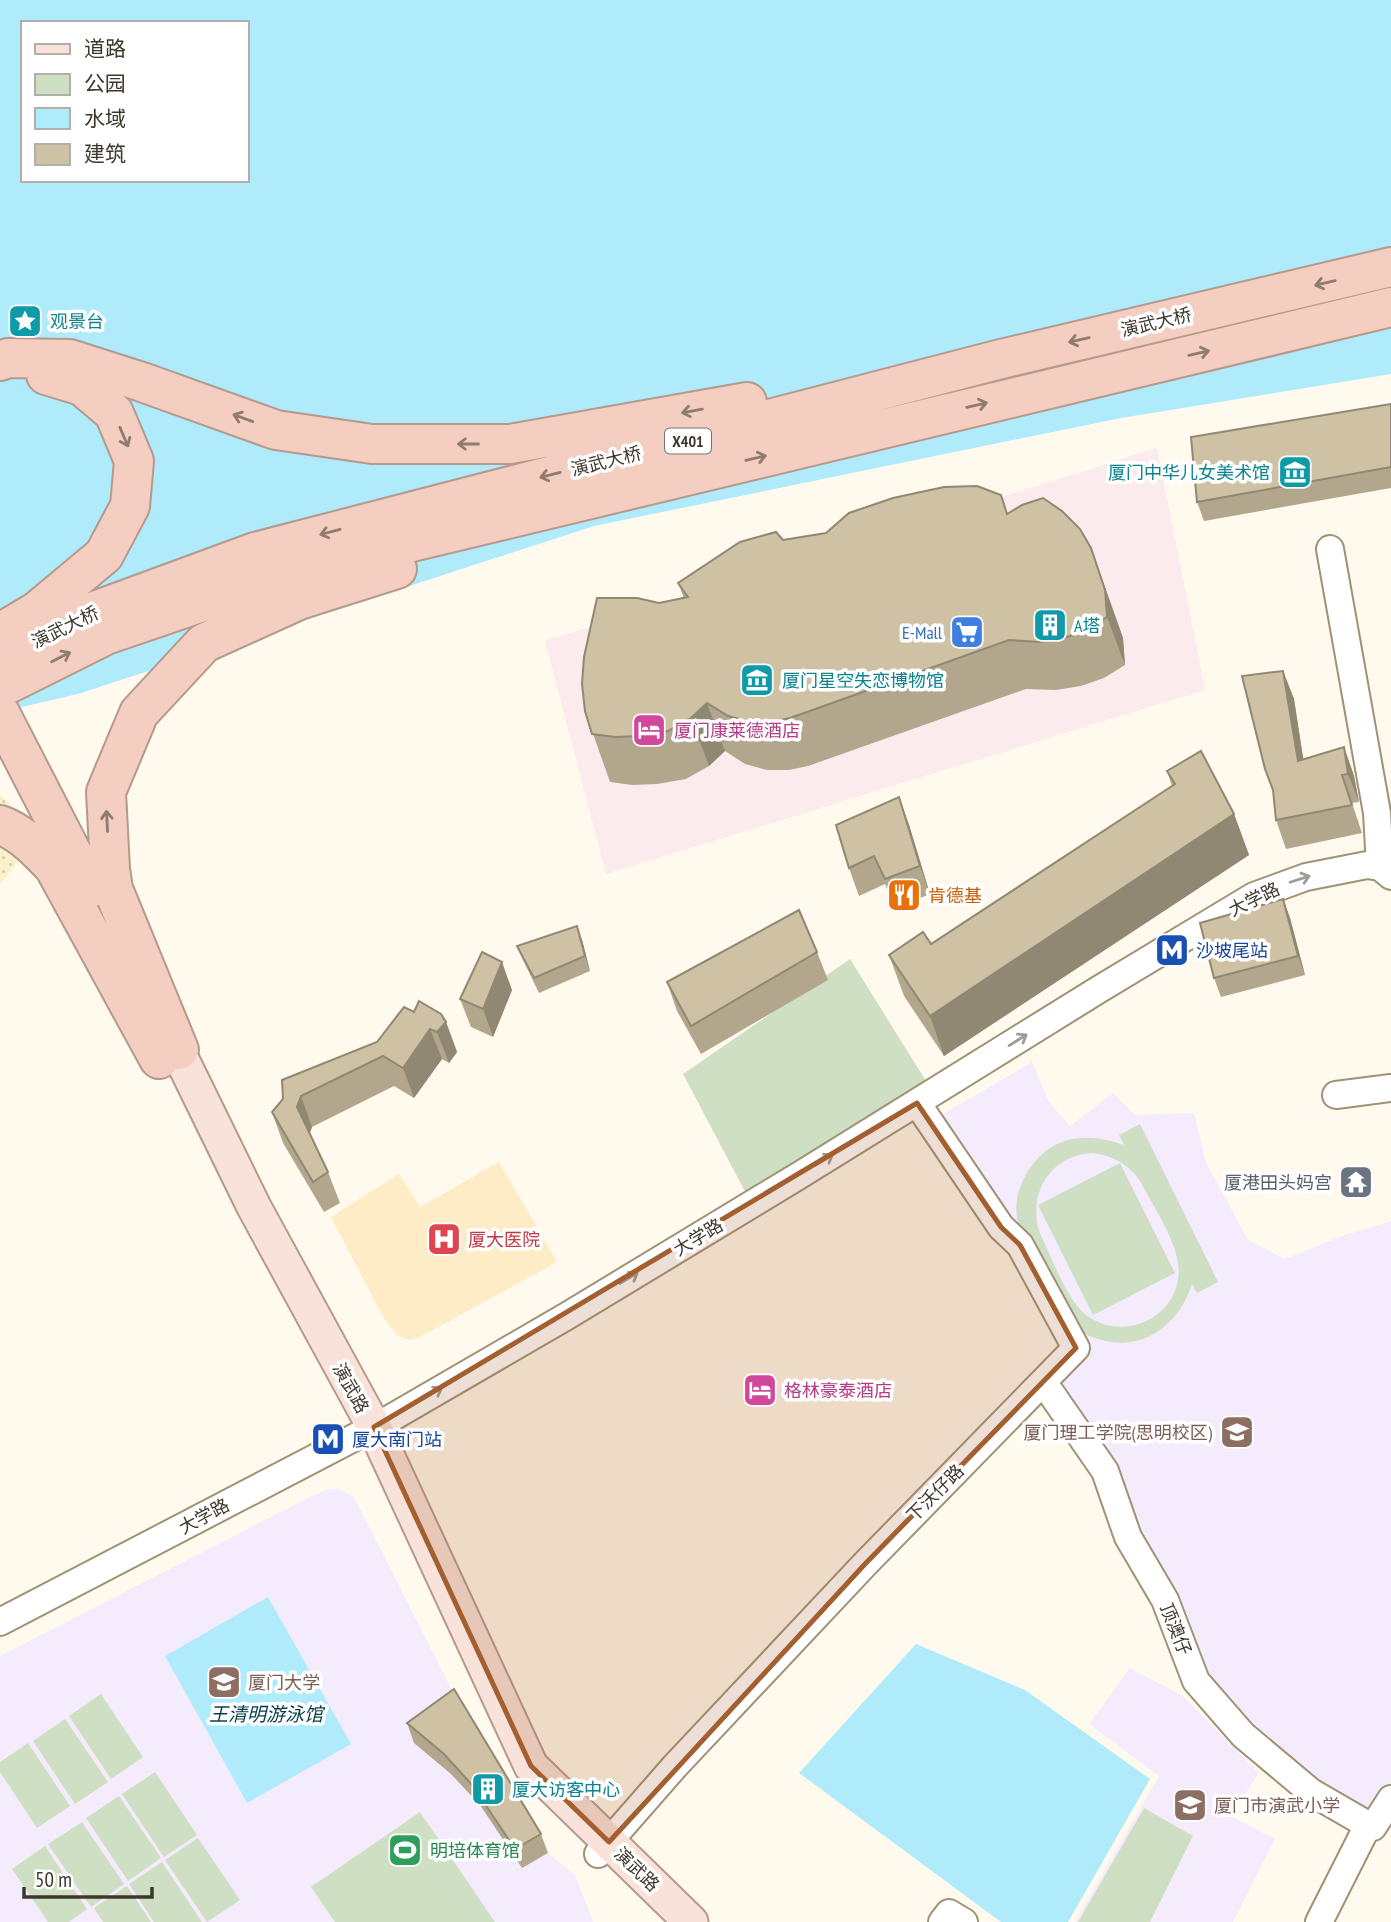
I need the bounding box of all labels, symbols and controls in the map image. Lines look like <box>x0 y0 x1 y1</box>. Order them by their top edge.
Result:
legend <box>21 21 248 182</box>
text: 道路 <box>84 35 126 62</box>
text: 公园 <box>84 70 126 97</box>
text: 水域 <box>84 105 126 132</box>
text: 建筑 <box>84 140 126 167</box>
one-way arrow <box>1314 277 1336 290</box>
place icon: 观景台 <box>6 302 44 340</box>
street label: 演武大桥 <box>1118 303 1194 341</box>
place label: 观景台 <box>50 310 104 333</box>
one-way arrow <box>1068 334 1091 347</box>
one-way arrow <box>1187 346 1210 359</box>
one-way arrow <box>965 398 988 412</box>
one-way arrow <box>681 405 704 418</box>
one-way arrow <box>233 411 255 424</box>
one-way arrow <box>119 425 132 447</box>
road number: X401 <box>665 428 711 454</box>
one-way arrow <box>456 437 479 451</box>
street label: 演武大桥 <box>568 441 644 481</box>
one-way arrow <box>744 451 767 464</box>
museum icon: 厦门中华儿女美术馆 <box>1276 453 1314 491</box>
place label: 厦门中华儿女美术馆 <box>1108 461 1270 484</box>
one-way arrow <box>539 469 562 483</box>
one-way arrow <box>319 526 342 539</box>
street label: 演武大桥 <box>28 601 102 653</box>
building icon: A塔 <box>1031 606 1069 644</box>
supermarket icon: E-Mall <box>948 613 986 651</box>
place label: A塔 <box>1074 614 1101 637</box>
place label: E-Mall <box>902 621 943 644</box>
one-way arrow <box>50 650 71 664</box>
museum icon: 厦门星空失恋博物馆 <box>738 661 776 699</box>
place label: 厦门星空失恋博物馆 <box>782 669 944 692</box>
hotel icon: 厦门康莱德酒店 <box>630 711 668 749</box>
place label: 厦门康莱德酒店 <box>674 719 800 742</box>
one-way arrow <box>101 810 114 833</box>
one-way arrow <box>1288 872 1310 885</box>
restaurant icon: 肯德基 <box>885 876 923 914</box>
street label: 大学路 <box>1225 877 1283 921</box>
place label: 肯德基 <box>928 884 982 907</box>
metro station icon: 沙坡尾站 <box>1153 931 1191 969</box>
place label: 沙坡尾站 <box>1196 939 1268 962</box>
one-way arrow <box>1007 1033 1027 1047</box>
one-way arrow <box>813 1153 833 1167</box>
temple icon: 厦港田头妈宫 <box>1337 1163 1375 1201</box>
place label: 厦港田头妈宫 <box>1224 1171 1332 1194</box>
street label: 大学路 <box>669 1213 727 1261</box>
hospital icon: 厦大医院 <box>425 1220 463 1258</box>
place label: 厦大医院 <box>468 1228 540 1251</box>
one-way arrow <box>619 1271 639 1285</box>
street label: 演武路 <box>328 1359 374 1417</box>
hotel icon: 格林豪泰酒店 <box>741 1371 779 1409</box>
place label: 格林豪泰酒店 <box>784 1379 892 1402</box>
one-way arrow <box>423 1386 443 1400</box>
school or university icon: 厦门理工学院(思明校区) <box>1218 1413 1256 1451</box>
metro station icon: 厦大南门站 <box>309 1420 347 1458</box>
place label: 厦门理工学院(思明校区) <box>1024 1421 1213 1444</box>
place label: 厦大南门站 <box>352 1428 442 1451</box>
street label: 下沃仔路 <box>901 1459 969 1527</box>
street label: 大学路 <box>175 1493 233 1539</box>
street label: 顶澳仔 <box>1155 1600 1197 1658</box>
school or university icon: 厦门大学 <box>205 1663 243 1701</box>
place label: 厦门大学 <box>248 1671 320 1694</box>
water label: 王清明游泳馆 <box>209 1702 326 1726</box>
building icon: 厦大访客中心 <box>469 1770 507 1808</box>
place label: 厦大访客中心 <box>512 1778 620 1801</box>
school or university icon: 厦门市演武小学 <box>1171 1786 1209 1824</box>
place label: 厦门市演武小学 <box>1214 1794 1340 1817</box>
sports icon: 明培体育馆 <box>386 1831 424 1869</box>
place label: 明培体育馆 <box>430 1839 520 1862</box>
street label: 演武路 <box>610 1842 664 1896</box>
scale bar <box>24 1856 152 1900</box>
text: 50 m <box>35 1866 72 1893</box>

